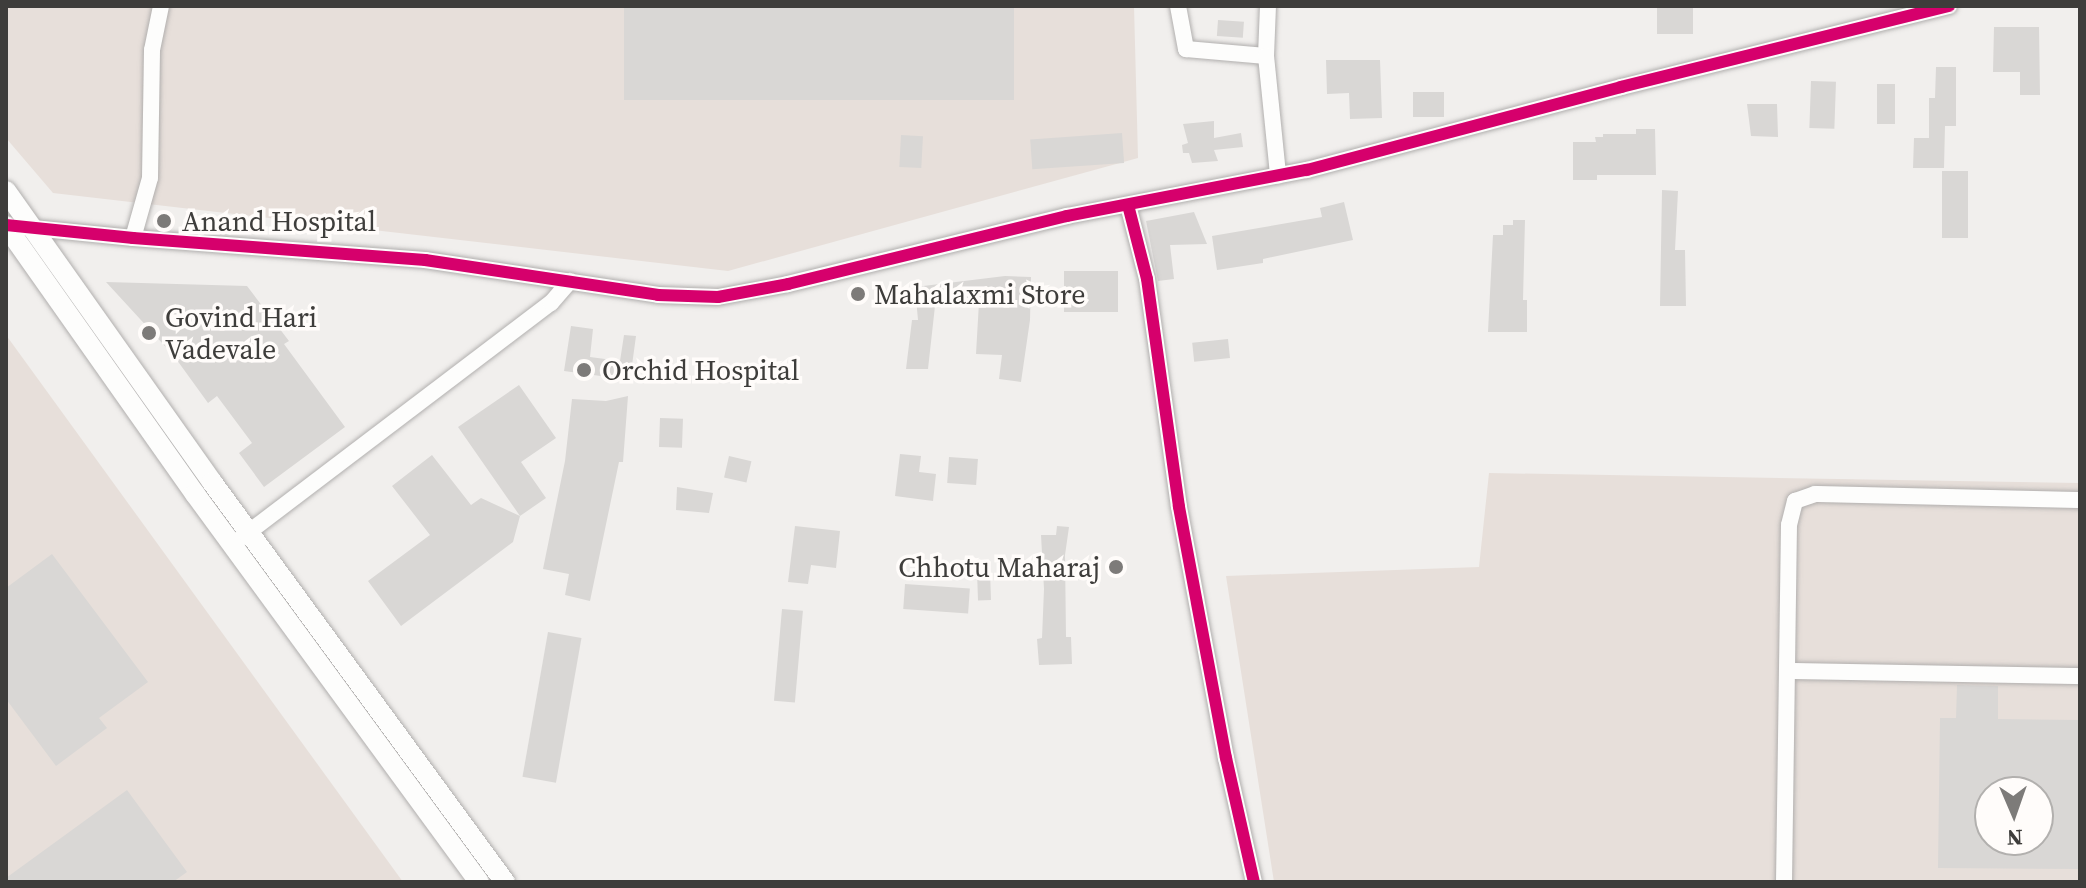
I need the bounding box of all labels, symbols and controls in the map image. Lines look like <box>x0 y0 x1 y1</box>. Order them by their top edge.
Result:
place label: Anand Hospital <box>182 204 376 238</box>
marker: Anand Hospital <box>153 210 175 232</box>
place label: Mahalaxmi Store <box>874 277 1086 311</box>
marker: Mahalaxmi Store <box>849 285 867 303</box>
place label: Govind Hari Vadevale <box>165 300 317 366</box>
marker: Govind Hari Vadevale <box>140 324 158 342</box>
place label: Orchid Hospital <box>602 353 799 387</box>
marker: Orchid Hospital <box>573 359 595 381</box>
place label: Chhotu Maharaj <box>898 550 1100 584</box>
marker: Chhotu Maharaj <box>1107 558 1125 576</box>
north arrow <box>1974 776 2054 856</box>
text: N <box>2006 823 2023 853</box>

